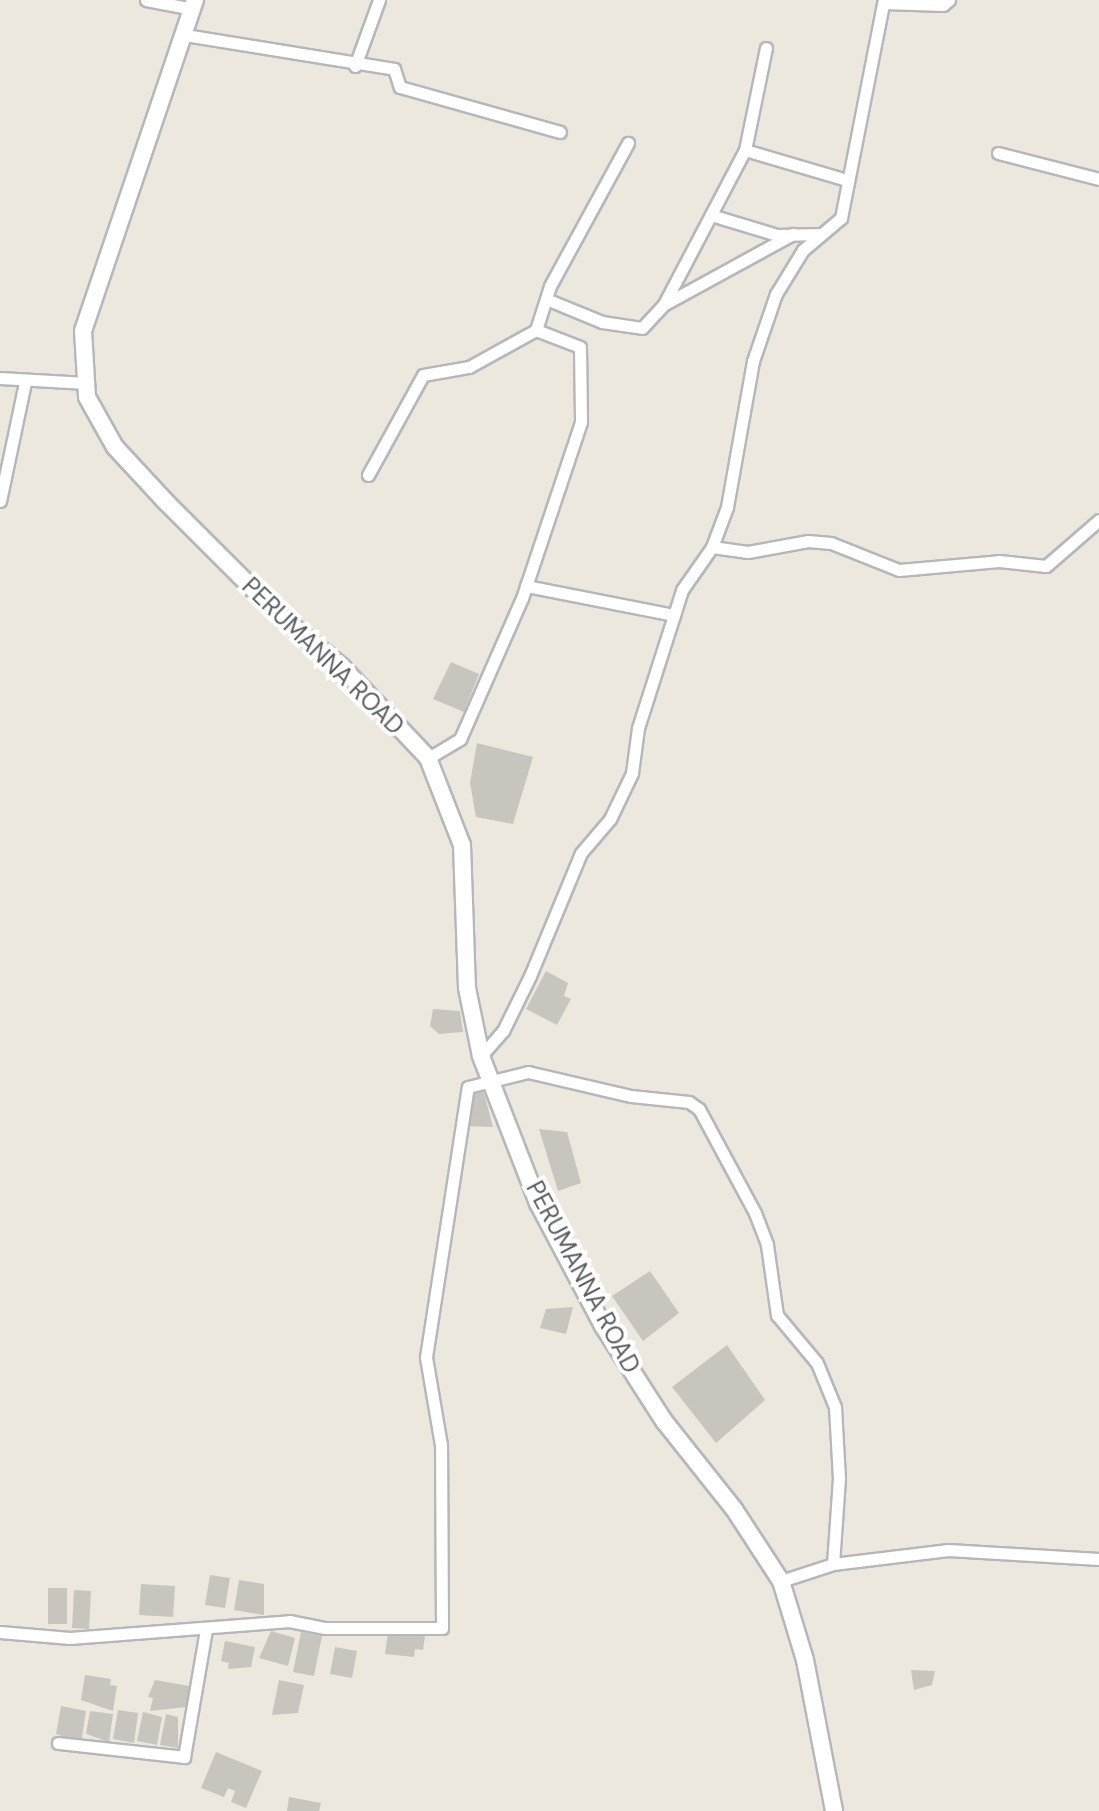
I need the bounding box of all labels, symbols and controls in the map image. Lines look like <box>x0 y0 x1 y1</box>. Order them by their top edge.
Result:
street label: PERUMANNA ROAD <box>236 572 410 740</box>
street label: PERUMANNA ROAD <box>520 1176 646 1378</box>

